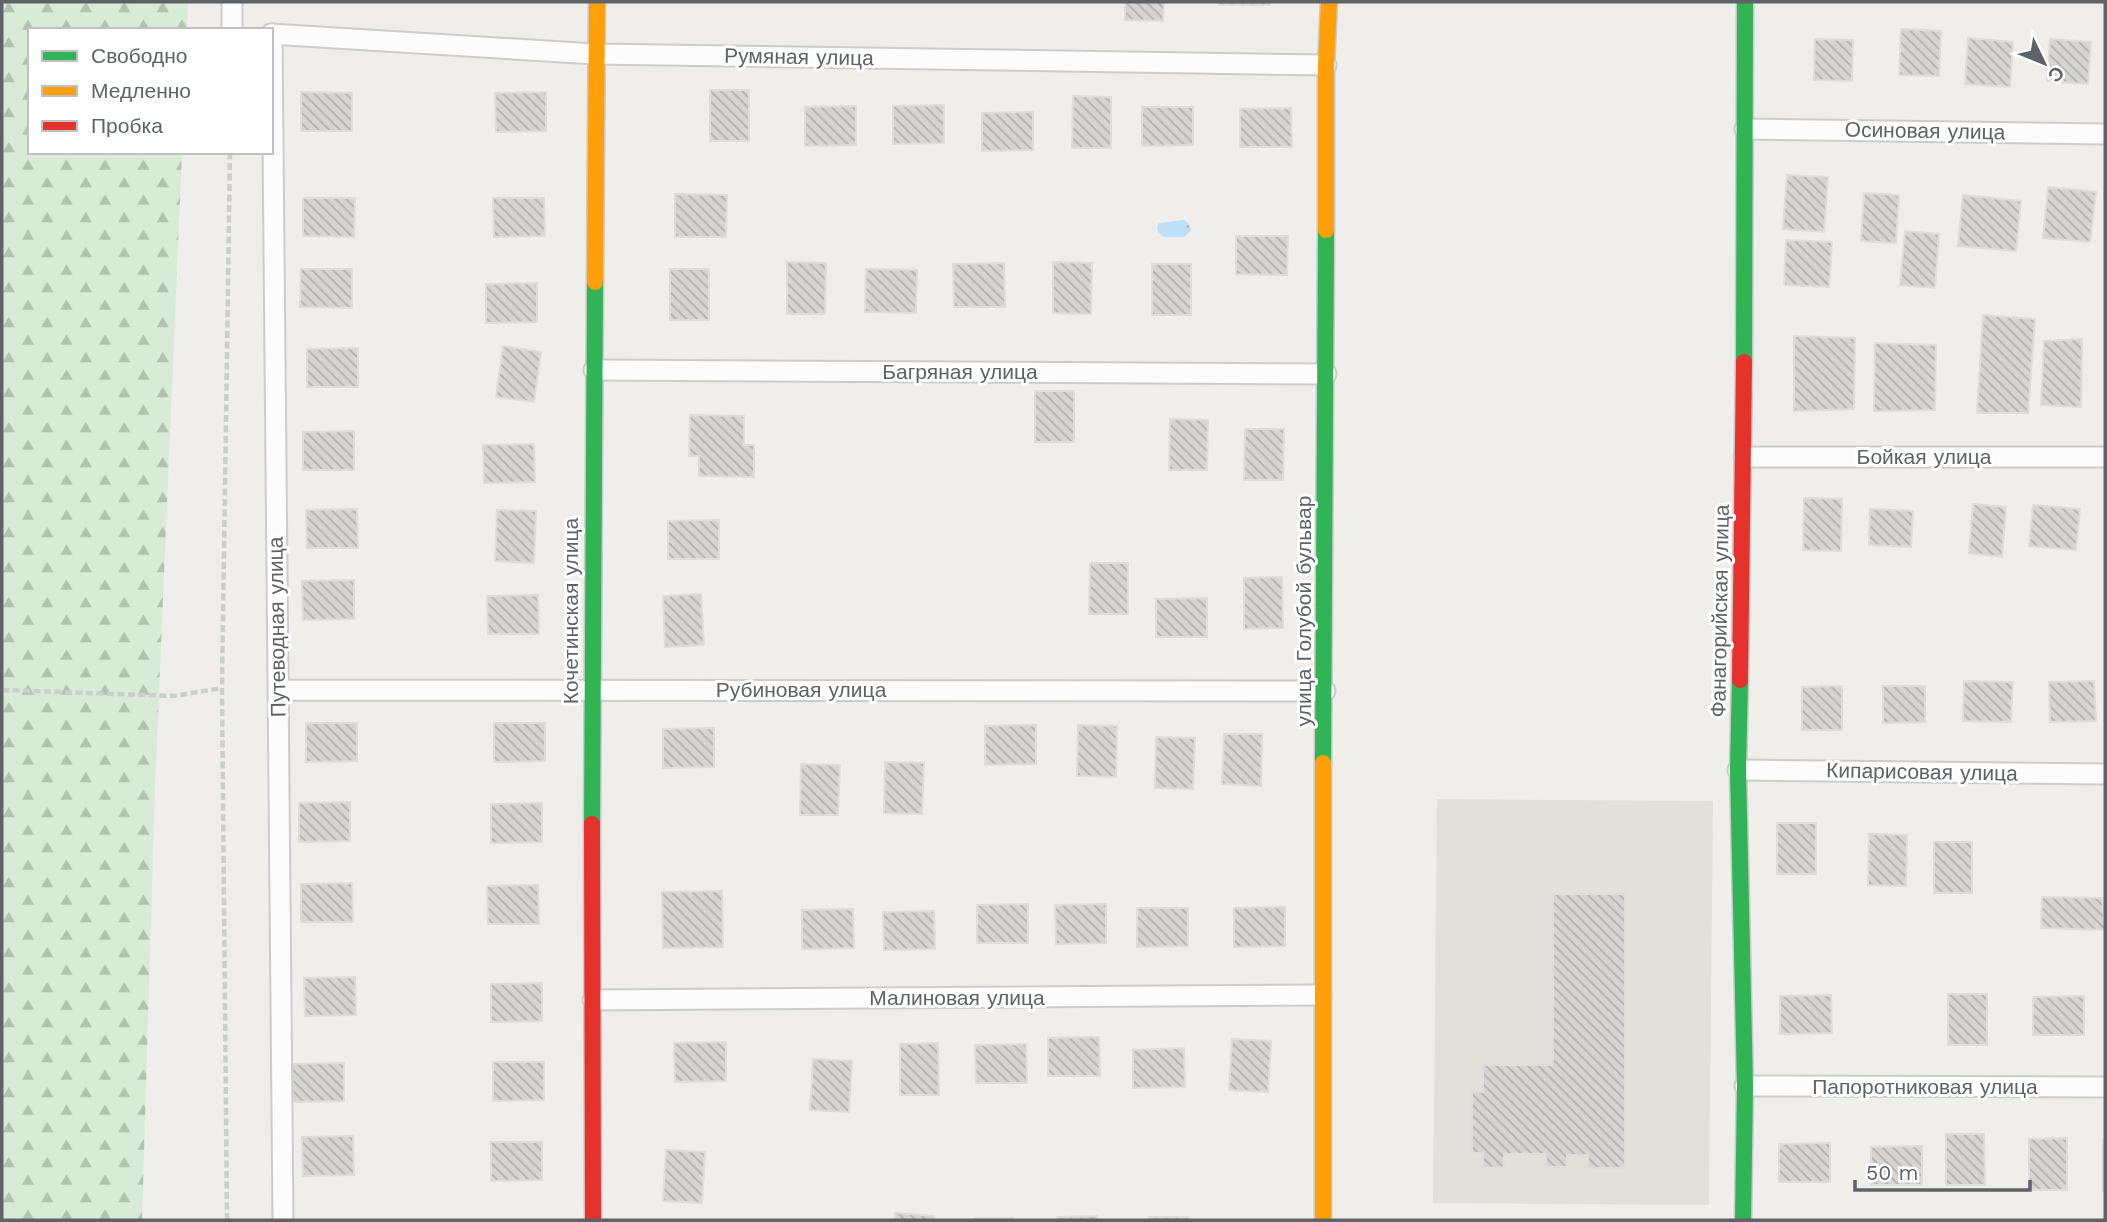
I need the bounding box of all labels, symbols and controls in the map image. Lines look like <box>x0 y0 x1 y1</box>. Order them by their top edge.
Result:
legend <box>28 28 273 154</box>
north arrow <box>2009 28 2079 98</box>
text: Свободно <box>91 43 188 68</box>
street label: Румяная улица <box>724 43 874 70</box>
text: С <box>2043 61 2069 87</box>
text: Медленно <box>91 78 191 103</box>
text: Пробка <box>91 113 163 138</box>
street label: Осиновая улица <box>1844 117 2006 144</box>
street label: Багряная улица <box>882 359 1038 384</box>
street label: Бойкая улица <box>1857 444 1992 469</box>
street label: улица Голубой бульвар <box>1291 496 1316 726</box>
street label: Фанагорийская улица <box>1705 504 1734 718</box>
street label: Кочетинская улица <box>558 517 583 704</box>
street label: Путеводная улица <box>262 536 291 718</box>
street label: Рубиновая улица <box>716 677 887 702</box>
street label: Кипарисовая улица <box>1826 757 2018 786</box>
street label: Малиновая улица <box>869 985 1045 1010</box>
street label: Папоротниковая улица <box>1812 1074 2038 1099</box>
scale bar <box>1855 1148 2030 1192</box>
text: 50 m <box>1866 1160 1918 1185</box>

